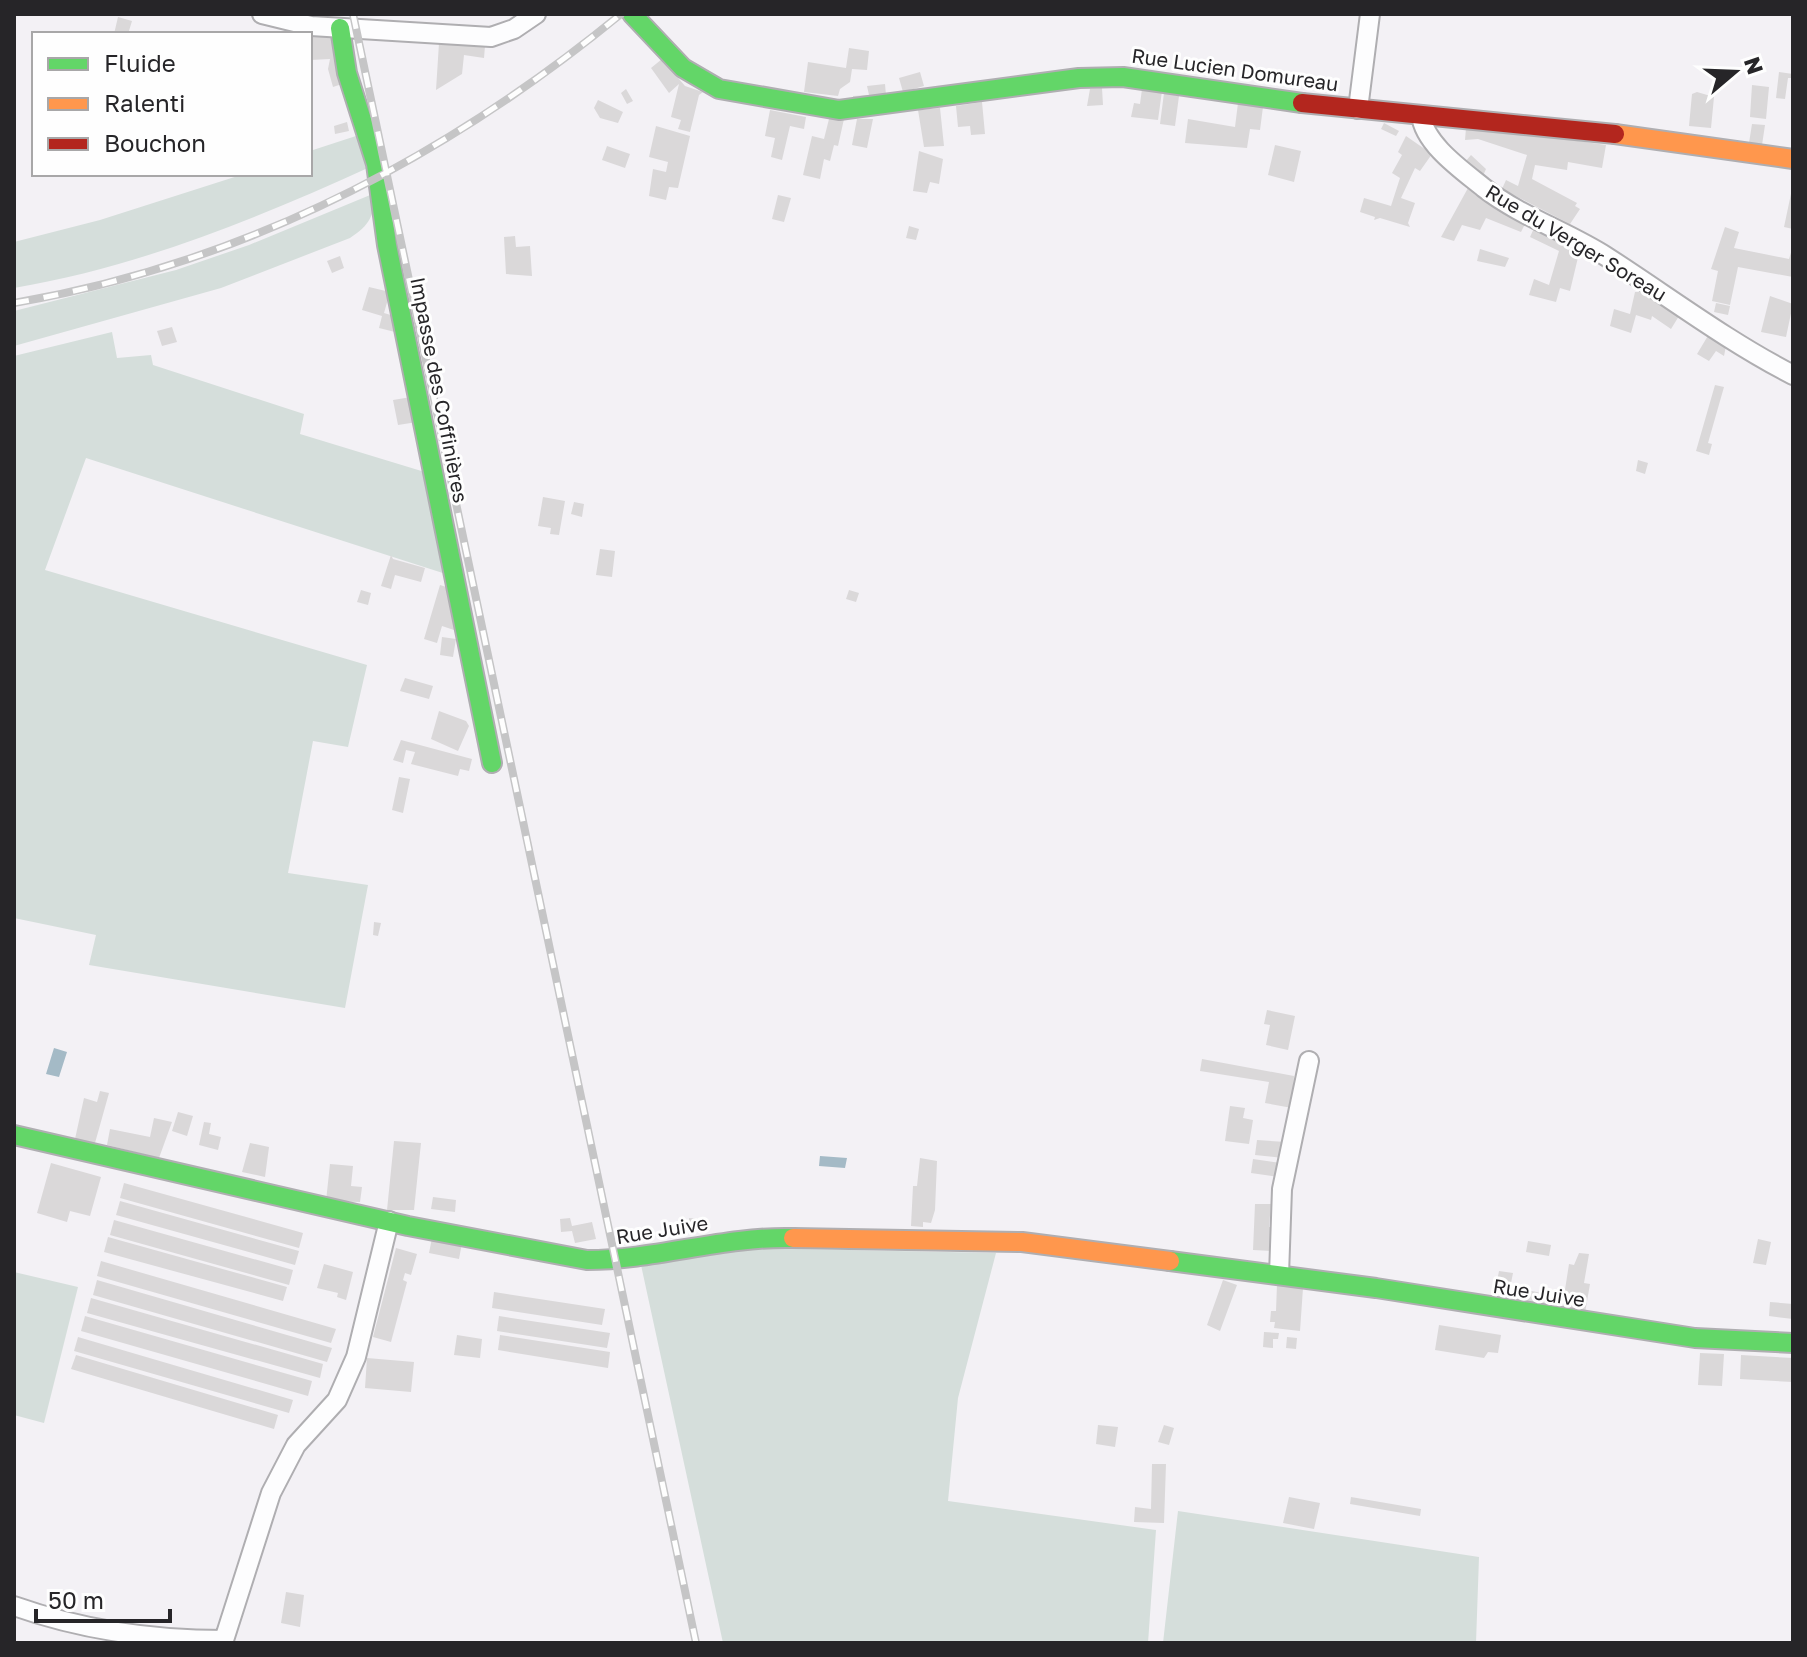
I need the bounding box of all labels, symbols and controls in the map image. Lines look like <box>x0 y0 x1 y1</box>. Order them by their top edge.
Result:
legend <box>32 32 312 176</box>
north arrow <box>1695 32 1775 112</box>
street label: Rue Lucien Domureau <box>1130 43 1340 95</box>
text: Fluide <box>104 48 176 77</box>
text: N <box>1739 53 1770 78</box>
text: Ralenti <box>104 88 186 117</box>
text: Bouchon <box>104 128 206 157</box>
street label: Rue du Verger Soreau <box>1482 179 1671 306</box>
street label: Impasse des Coffinières <box>406 275 474 505</box>
street label: Rue Juive <box>614 1210 710 1248</box>
street label: Rue Juive <box>1491 1273 1587 1311</box>
scale bar <box>36 1573 170 1623</box>
text: 50 m <box>48 1585 104 1614</box>

